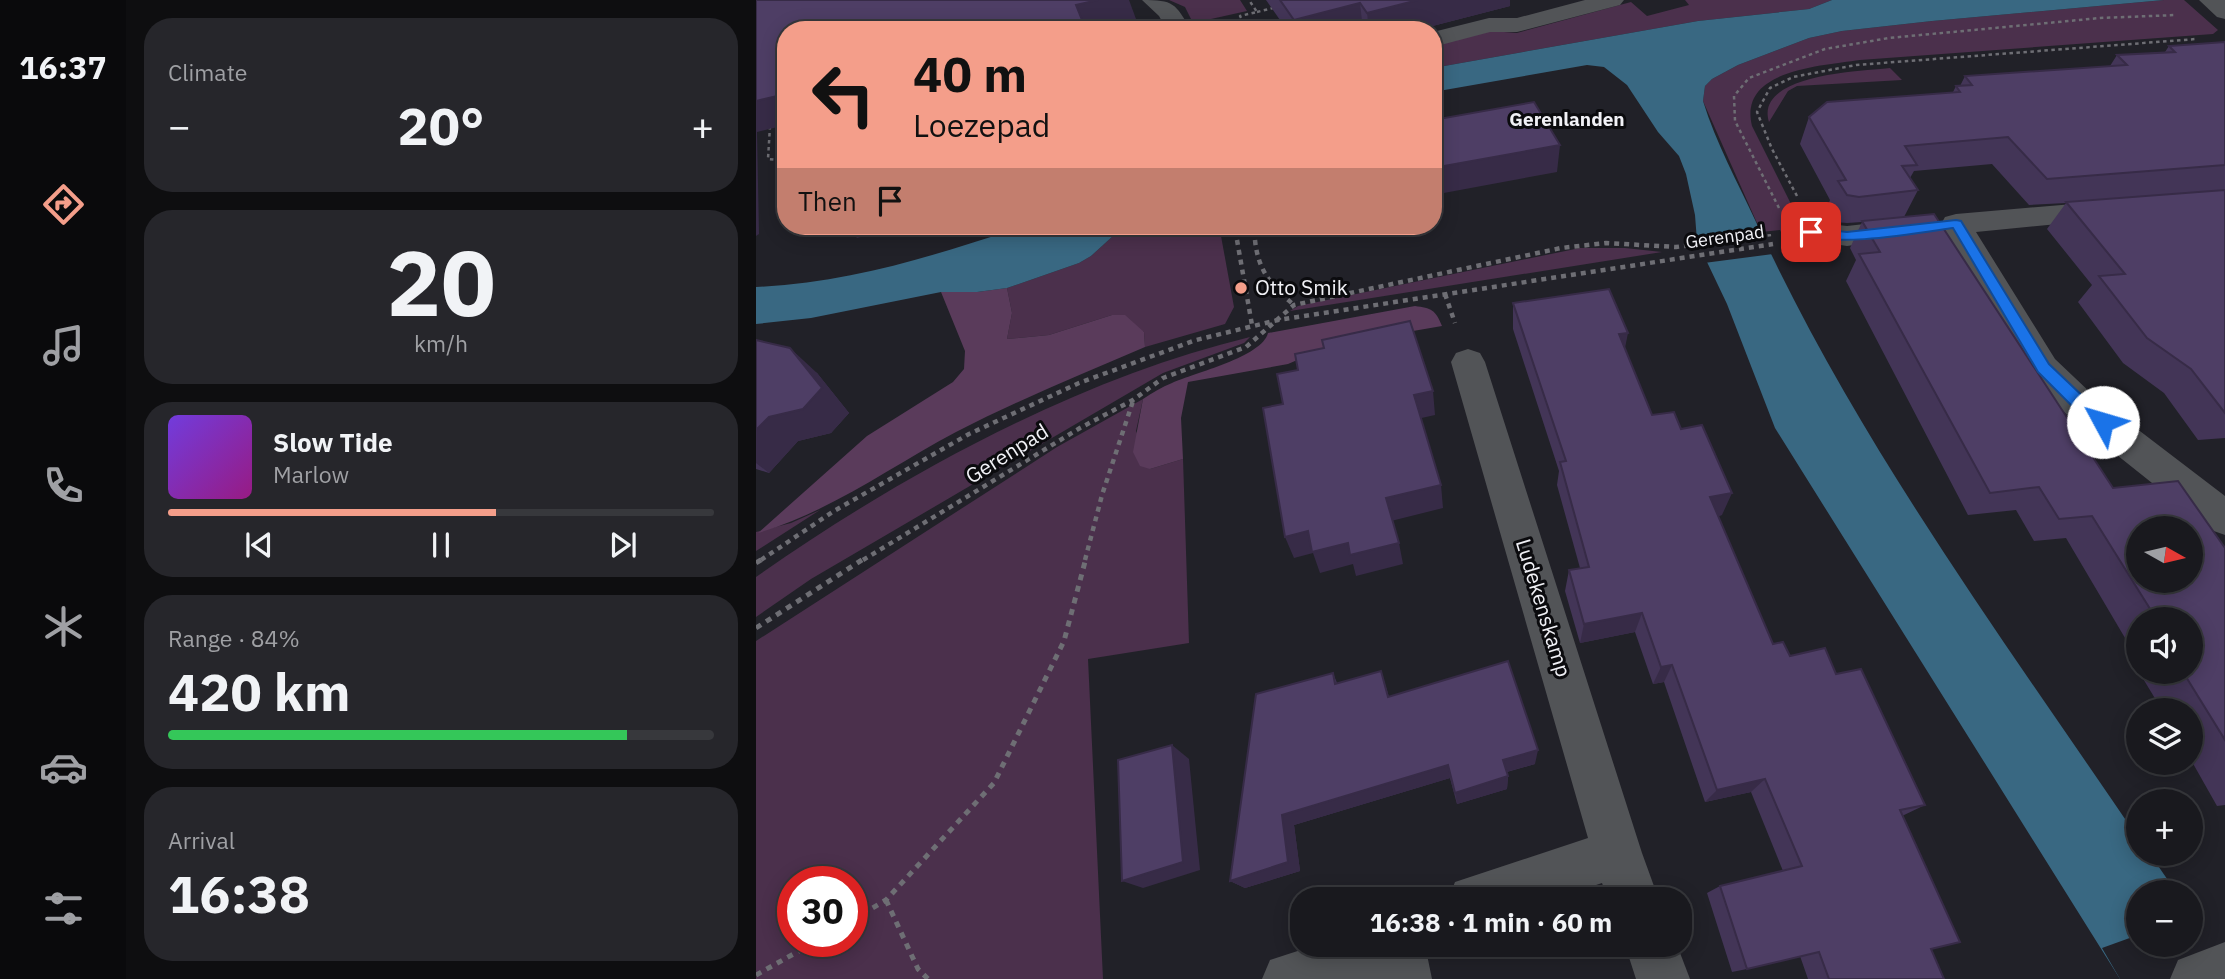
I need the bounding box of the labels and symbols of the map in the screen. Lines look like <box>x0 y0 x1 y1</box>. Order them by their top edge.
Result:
district label: Gerenlanden <box>1509 107 1625 131</box>
pin <box>1781 202 1841 262</box>
street label: Gerenpad <box>1684 220 1766 253</box>
place label: Otto Smik <box>1255 273 1348 301</box>
marker: Otto Smik <box>1233 280 1249 296</box>
position arrow <box>2066 385 2140 459</box>
street label: Gerenpad <box>960 417 1053 490</box>
north arrow <box>2126 516 2203 593</box>
street label: Ludekenskamp <box>1510 535 1578 680</box>
speed limit sign: 30 <box>777 866 868 957</box>

